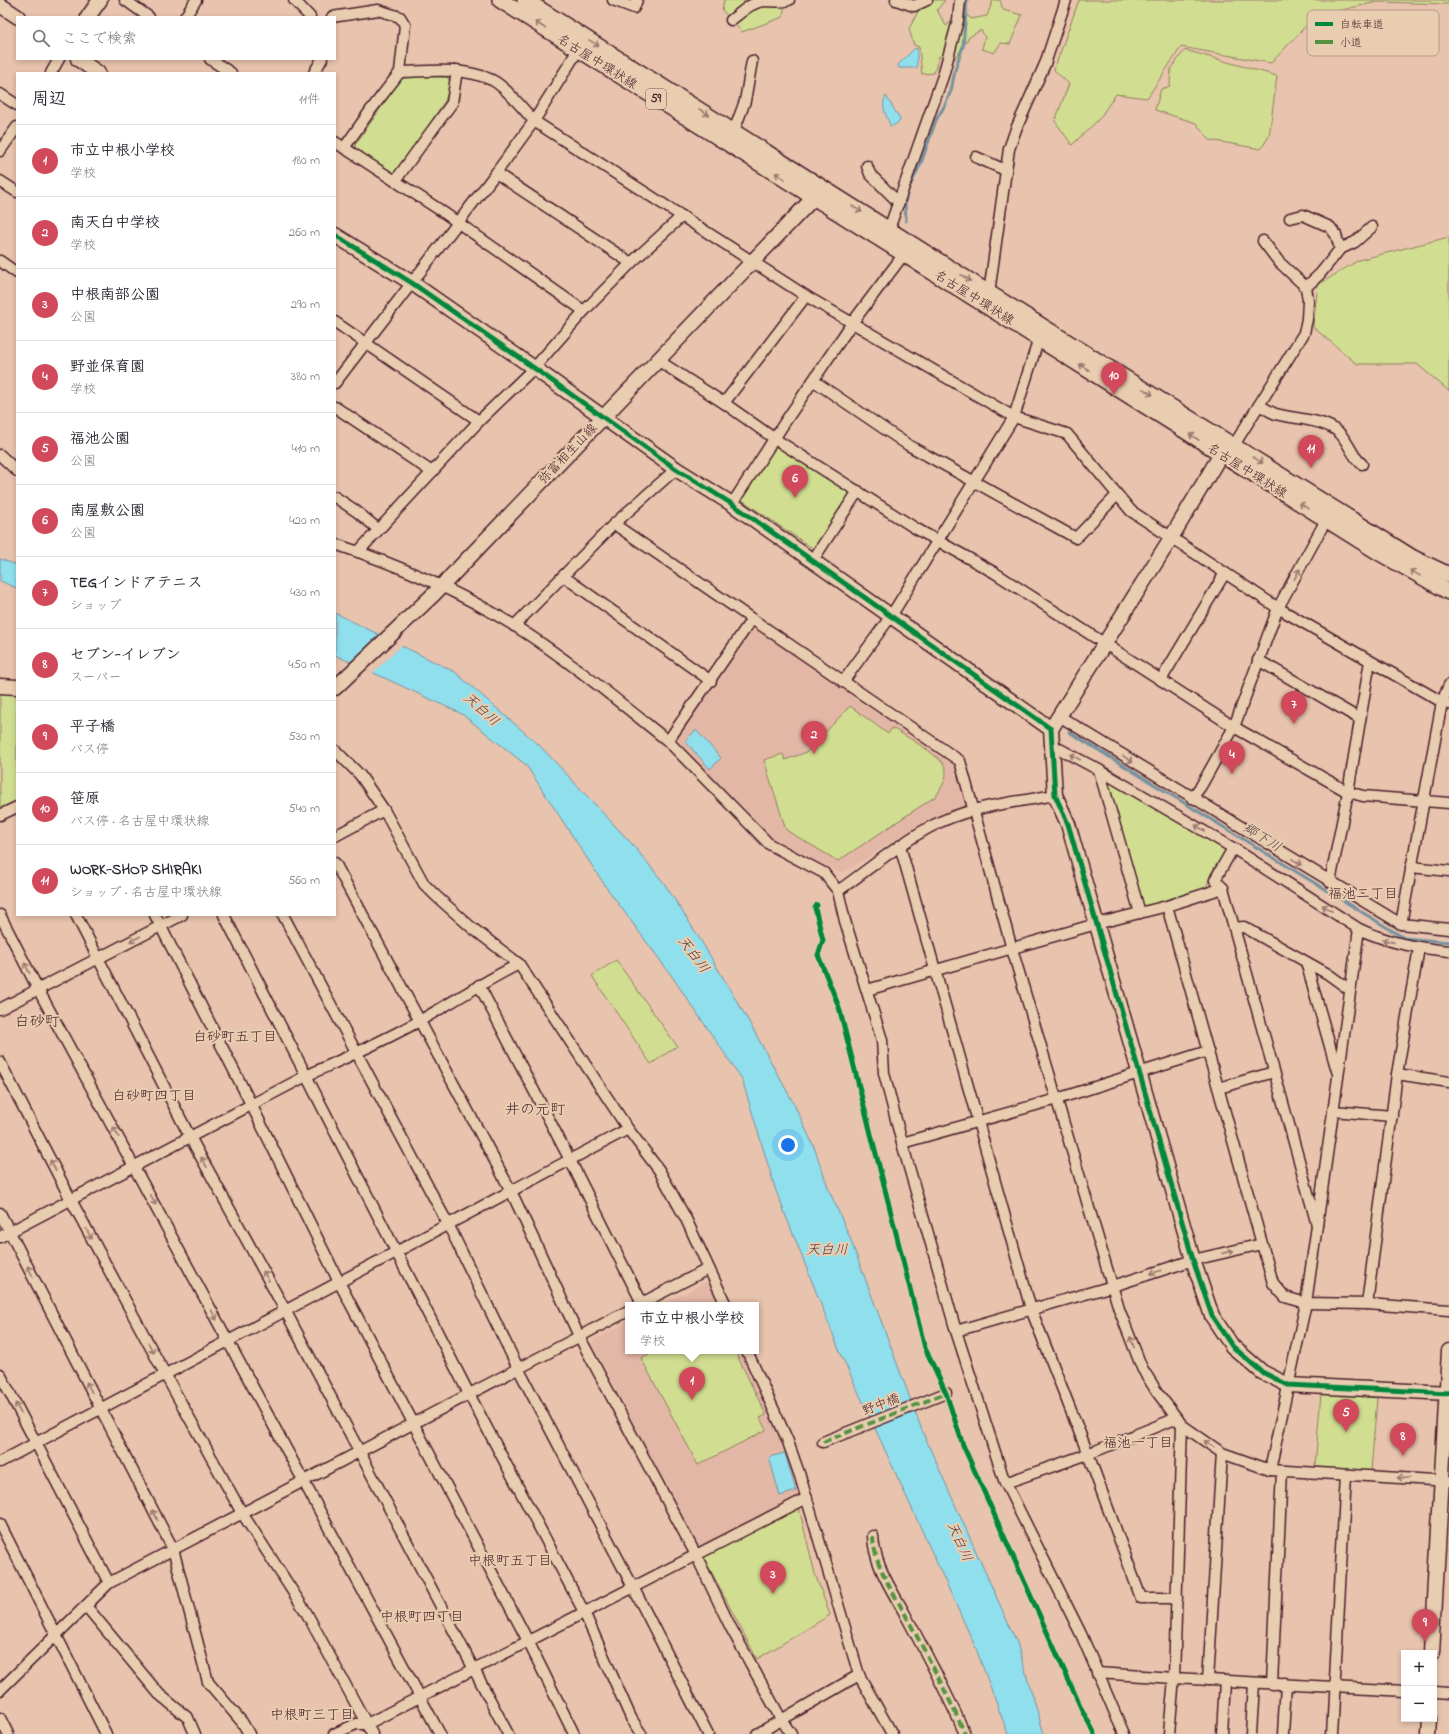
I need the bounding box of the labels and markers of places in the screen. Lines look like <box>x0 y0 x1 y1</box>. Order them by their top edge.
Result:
pin: 10 <box>1101 362 1127 395</box>
pin: 11 <box>1298 435 1324 468</box>
pin: 6 <box>782 465 808 498</box>
pin: 7 <box>1281 691 1307 724</box>
pin: 2 <box>801 721 827 754</box>
pin: 4 <box>1219 741 1245 774</box>
pin: 1 <box>679 1367 705 1400</box>
pin: 5 <box>1333 1399 1359 1432</box>
pin: 8 <box>1390 1423 1416 1456</box>
pin: 3 <box>760 1561 786 1594</box>
pin: 9 <box>1412 1609 1438 1642</box>

